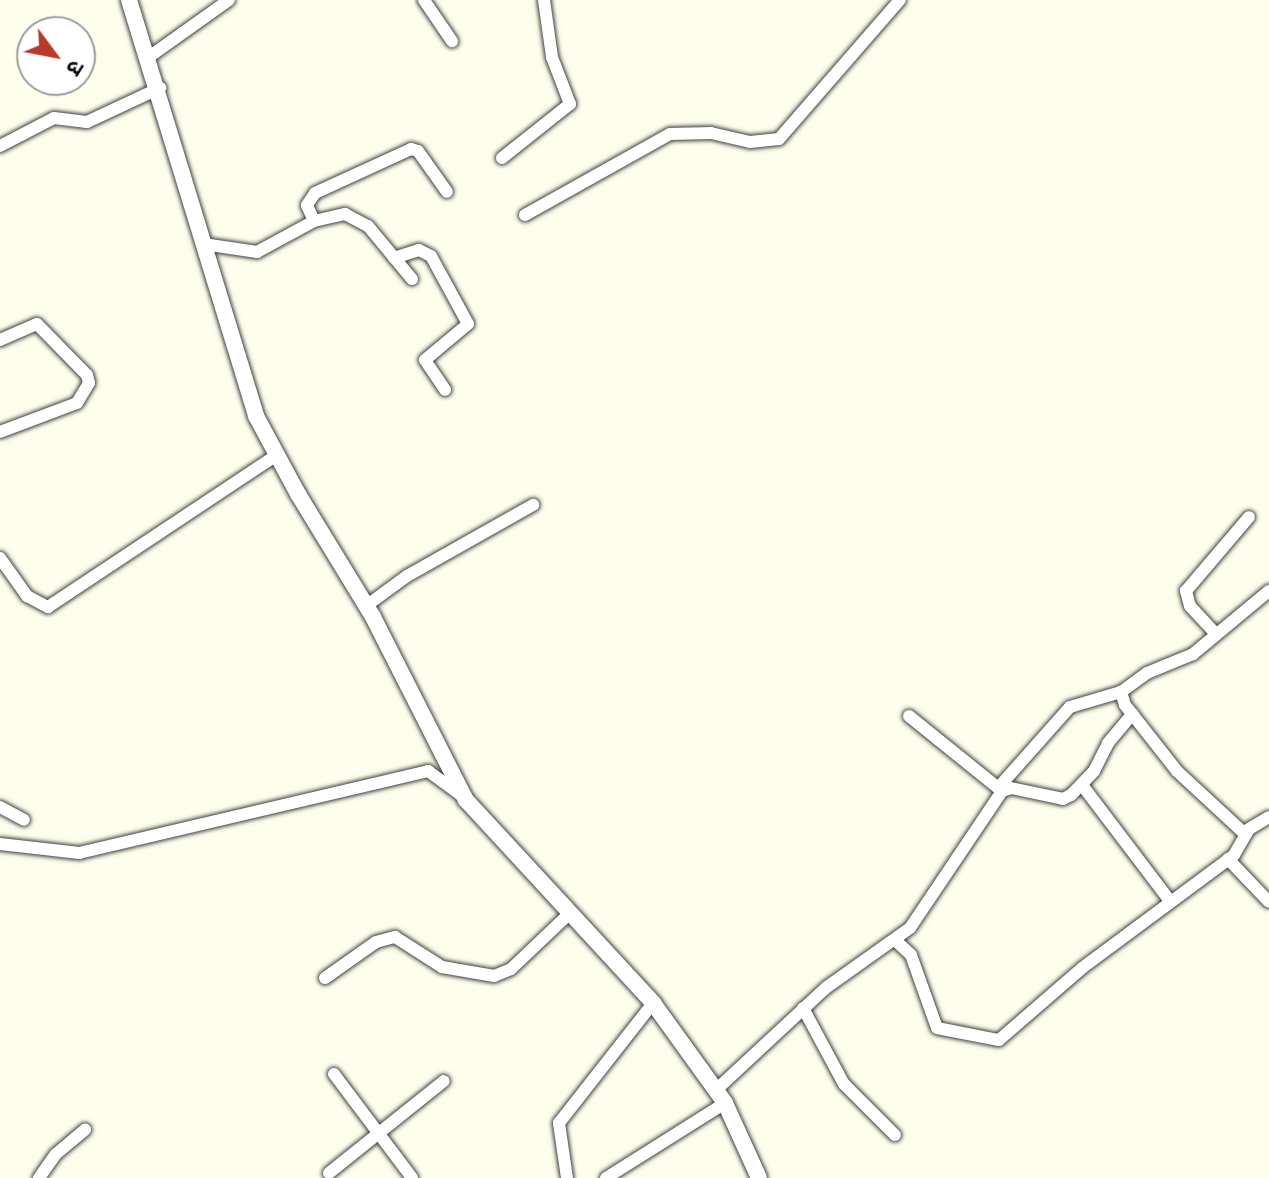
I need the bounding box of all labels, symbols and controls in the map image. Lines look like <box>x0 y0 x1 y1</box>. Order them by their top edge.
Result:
north arrow <box>16 16 96 96</box>
text: उ <box>61 56 89 80</box>

